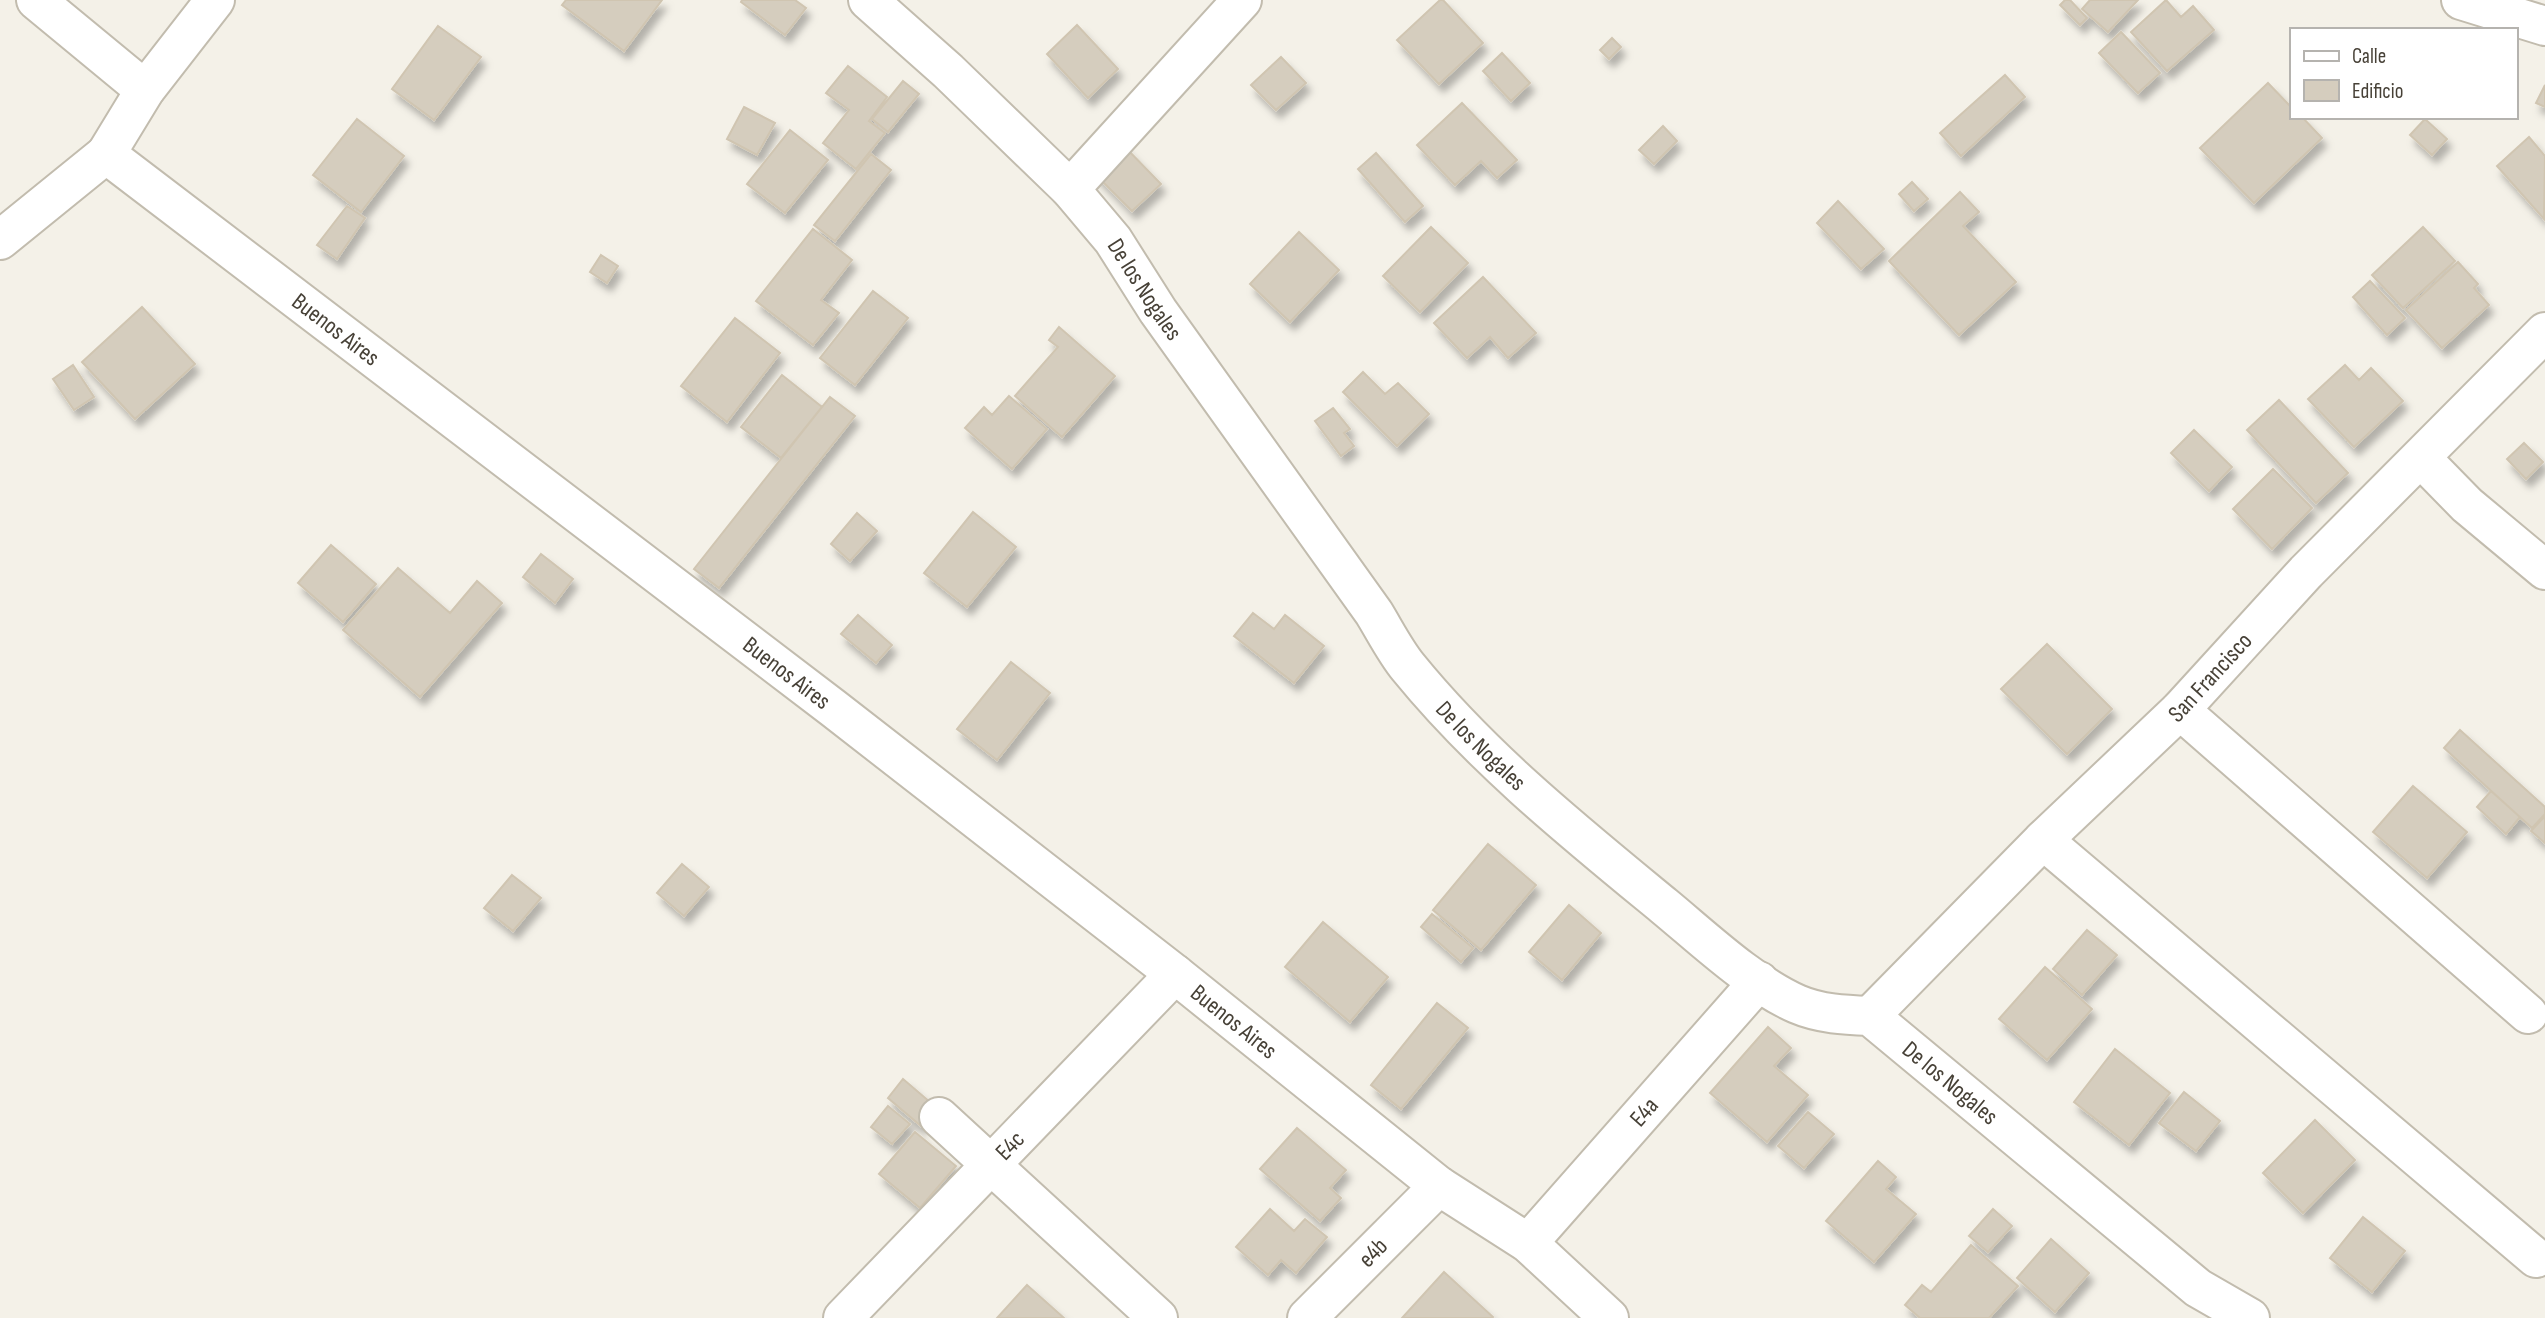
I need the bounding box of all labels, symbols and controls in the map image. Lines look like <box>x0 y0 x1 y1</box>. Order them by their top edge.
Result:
legend <box>2290 28 2517 119</box>
text: Calle <box>2352 44 2386 69</box>
text: Edificio <box>2352 79 2403 104</box>
street label: De los Nogales <box>1101 233 1188 346</box>
street label: Buenos Aires <box>286 287 385 372</box>
street label: San Francisco <box>2162 627 2258 729</box>
street label: Buenos Aires <box>737 631 836 716</box>
street label: De los Nogales <box>1429 695 1532 797</box>
street label: Buenos Aires <box>1185 978 1283 1065</box>
street label: De los Nogales <box>1896 1035 2004 1131</box>
street label: E4a <box>1624 1092 1665 1133</box>
street label: E4c <box>989 1125 1031 1166</box>
street label: e4b <box>1352 1232 1394 1273</box>

